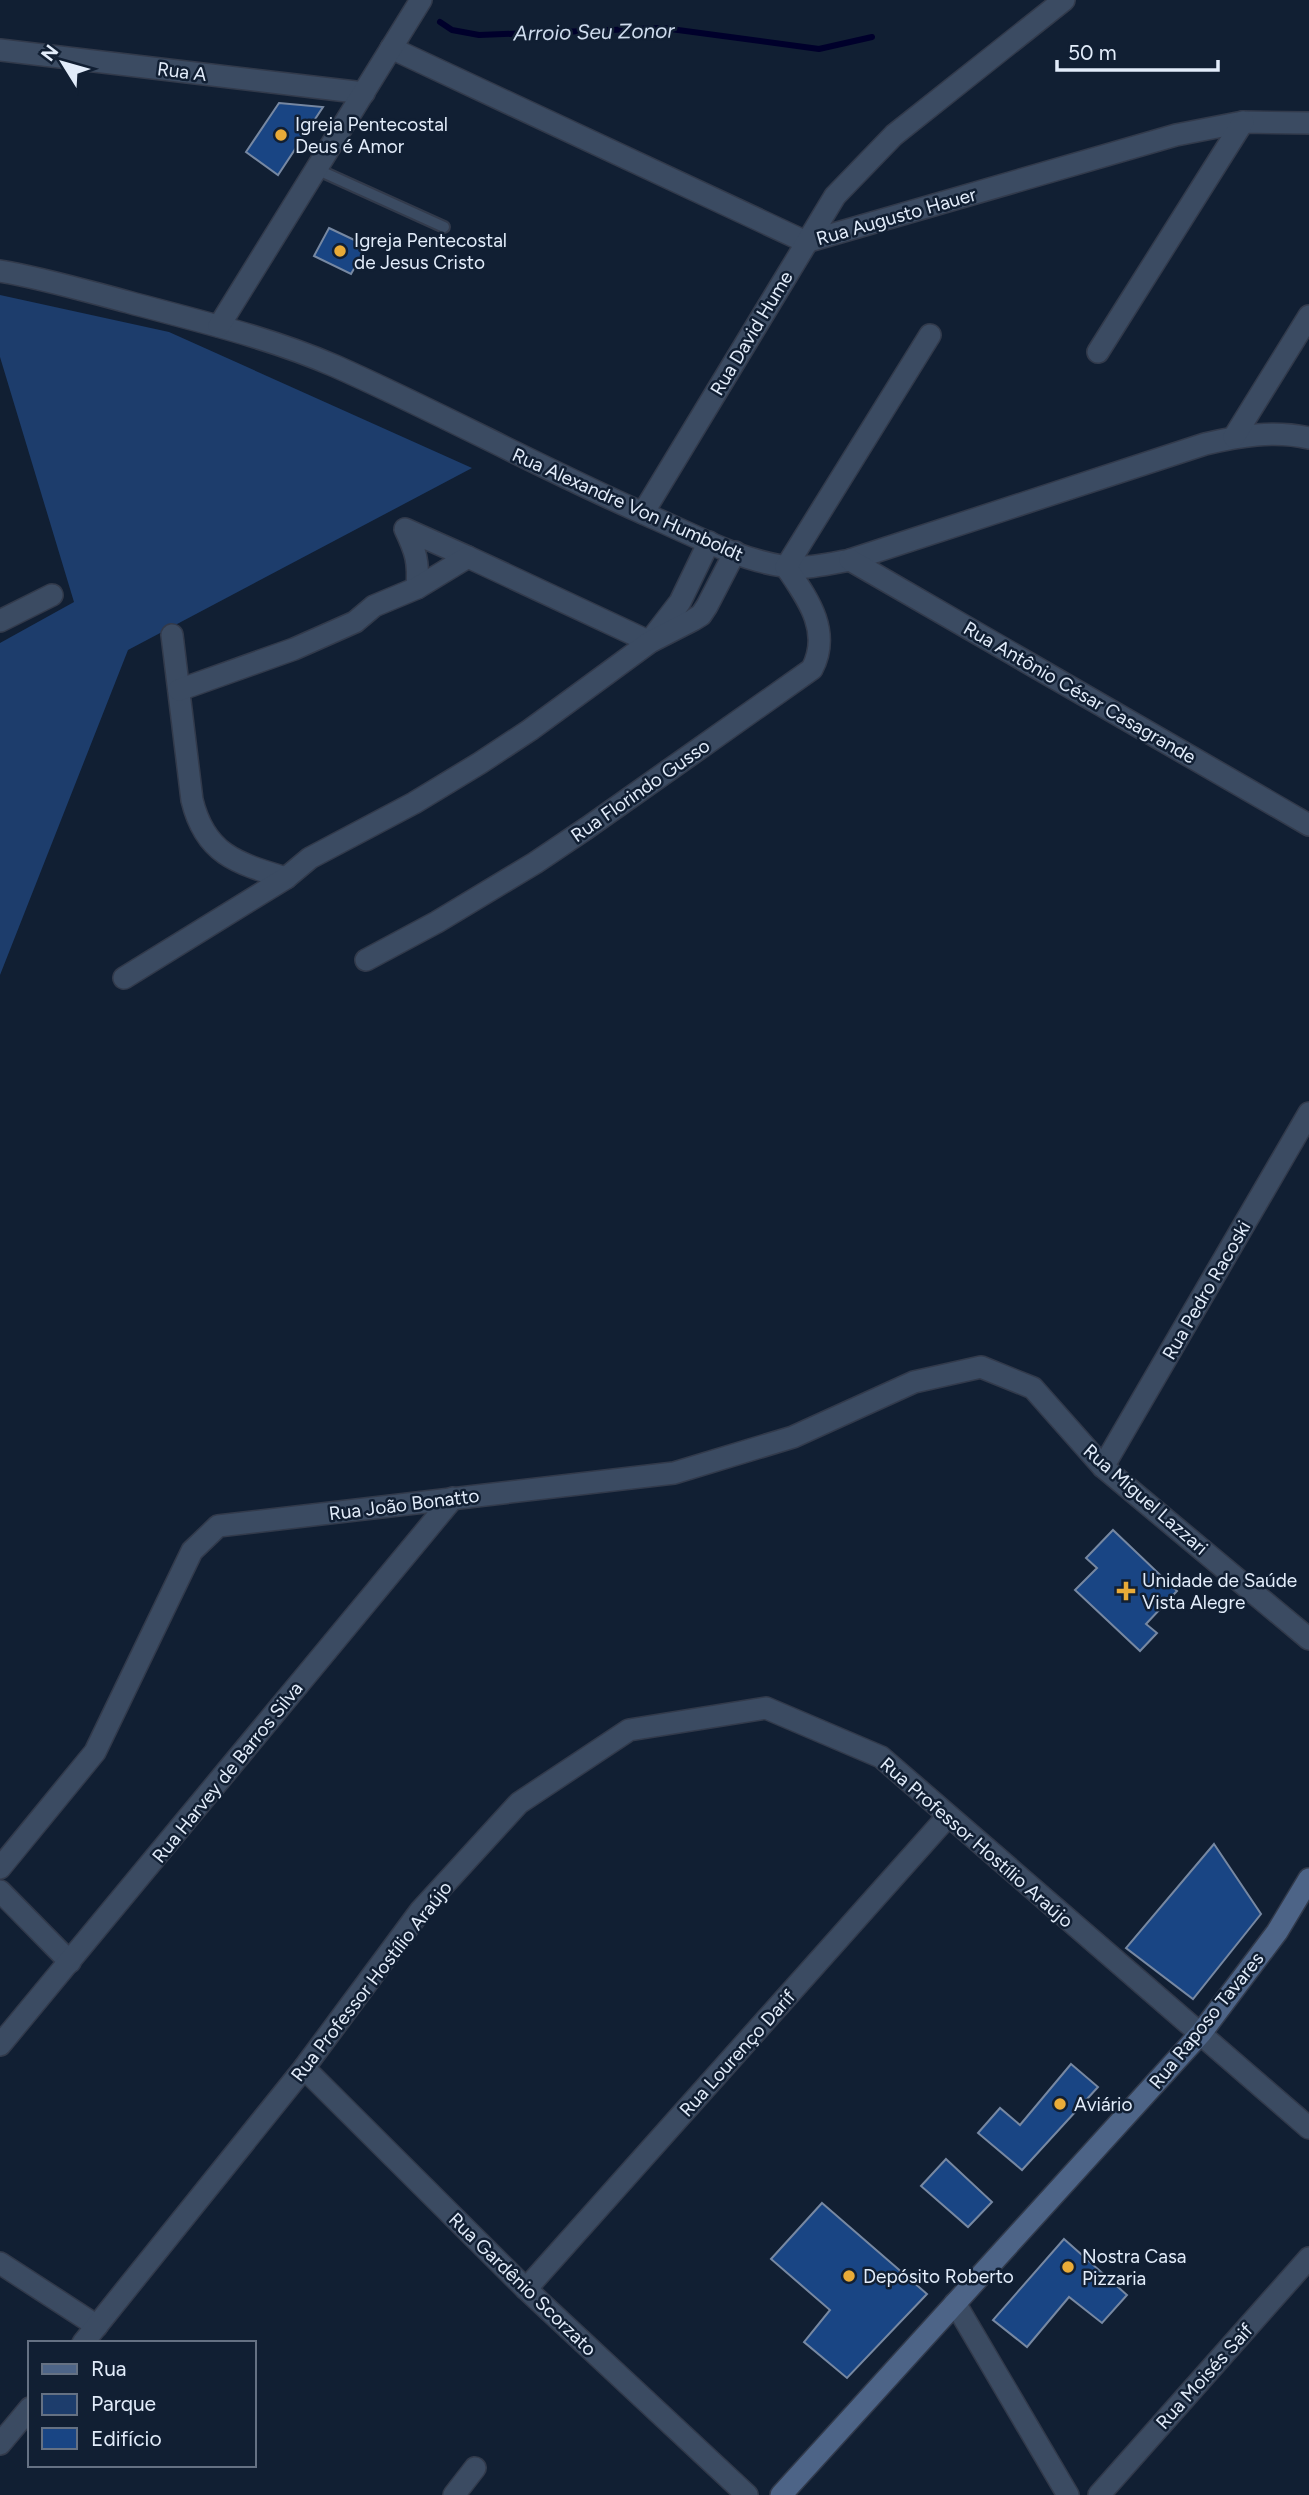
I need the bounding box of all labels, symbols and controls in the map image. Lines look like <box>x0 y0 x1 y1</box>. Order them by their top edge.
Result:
water label: Arroio Seu Zonor <box>512 18 676 45</box>
north arrow <box>28 28 98 98</box>
scale bar <box>1057 28 1218 72</box>
text: N <box>36 40 63 66</box>
text: 50 m <box>1068 40 1117 65</box>
street label: Rua A <box>156 57 208 86</box>
place label: Igreja Pentecostal Deus é Amor <box>295 113 448 158</box>
marker: Igreja Pentecostal Deus é Amor <box>273 127 289 143</box>
street label: Rua Augusto Hauer <box>814 183 979 250</box>
place label: Igreja Pentecostal de Jesus Cristo <box>354 229 507 274</box>
marker: Igreja Pentecostal de Jesus Cristo <box>332 243 348 259</box>
street label: Rua David Hume <box>705 267 798 400</box>
street label: Rua Alexandre Von Humboldt <box>509 443 747 566</box>
street label: Rua Antônio César Casagrande <box>960 616 1200 768</box>
street label: Rua Florindo Gusso <box>566 734 714 847</box>
street label: Rua Pedro Racoski <box>1157 1217 1256 1364</box>
street label: Rua Miguel Lazzari <box>1079 1439 1213 1560</box>
street label: Rua João Bonatto <box>328 1484 481 1525</box>
place label: Unidade de Saúde Vista Alegre <box>1142 1569 1297 1614</box>
marker: Unidade de Saúde Vista Alegre <box>1116 1581 1136 1601</box>
street label: Rua Harvey de Barros Silva <box>147 1677 308 1867</box>
street label: Rua Professor Hostílio Araújo <box>875 1752 1078 1932</box>
street label: Rua Professor Hostílio Araújo <box>286 1876 457 2086</box>
street label: Rua Raposo Tavares <box>1144 1947 1269 2093</box>
street label: Rua Lourenço Darif <box>675 1985 800 2121</box>
place label: Aviário <box>1074 2093 1132 2116</box>
marker: Aviário <box>1052 2096 1068 2112</box>
street label: Rua Gardênio Scorzato <box>444 2208 601 2361</box>
place label: Nostra Casa Pizzaria <box>1082 2245 1187 2290</box>
marker: Nostra Casa Pizzaria <box>1060 2259 1076 2275</box>
place label: Depósito Roberto <box>863 2265 1014 2288</box>
marker: Depósito Roberto <box>841 2268 857 2284</box>
street label: Rua Moisés Saif <box>1151 2319 1258 2434</box>
legend <box>28 2341 256 2467</box>
text: Rua <box>91 2356 127 2381</box>
text: Parque <box>91 2391 156 2416</box>
text: Edifício <box>91 2426 162 2451</box>

